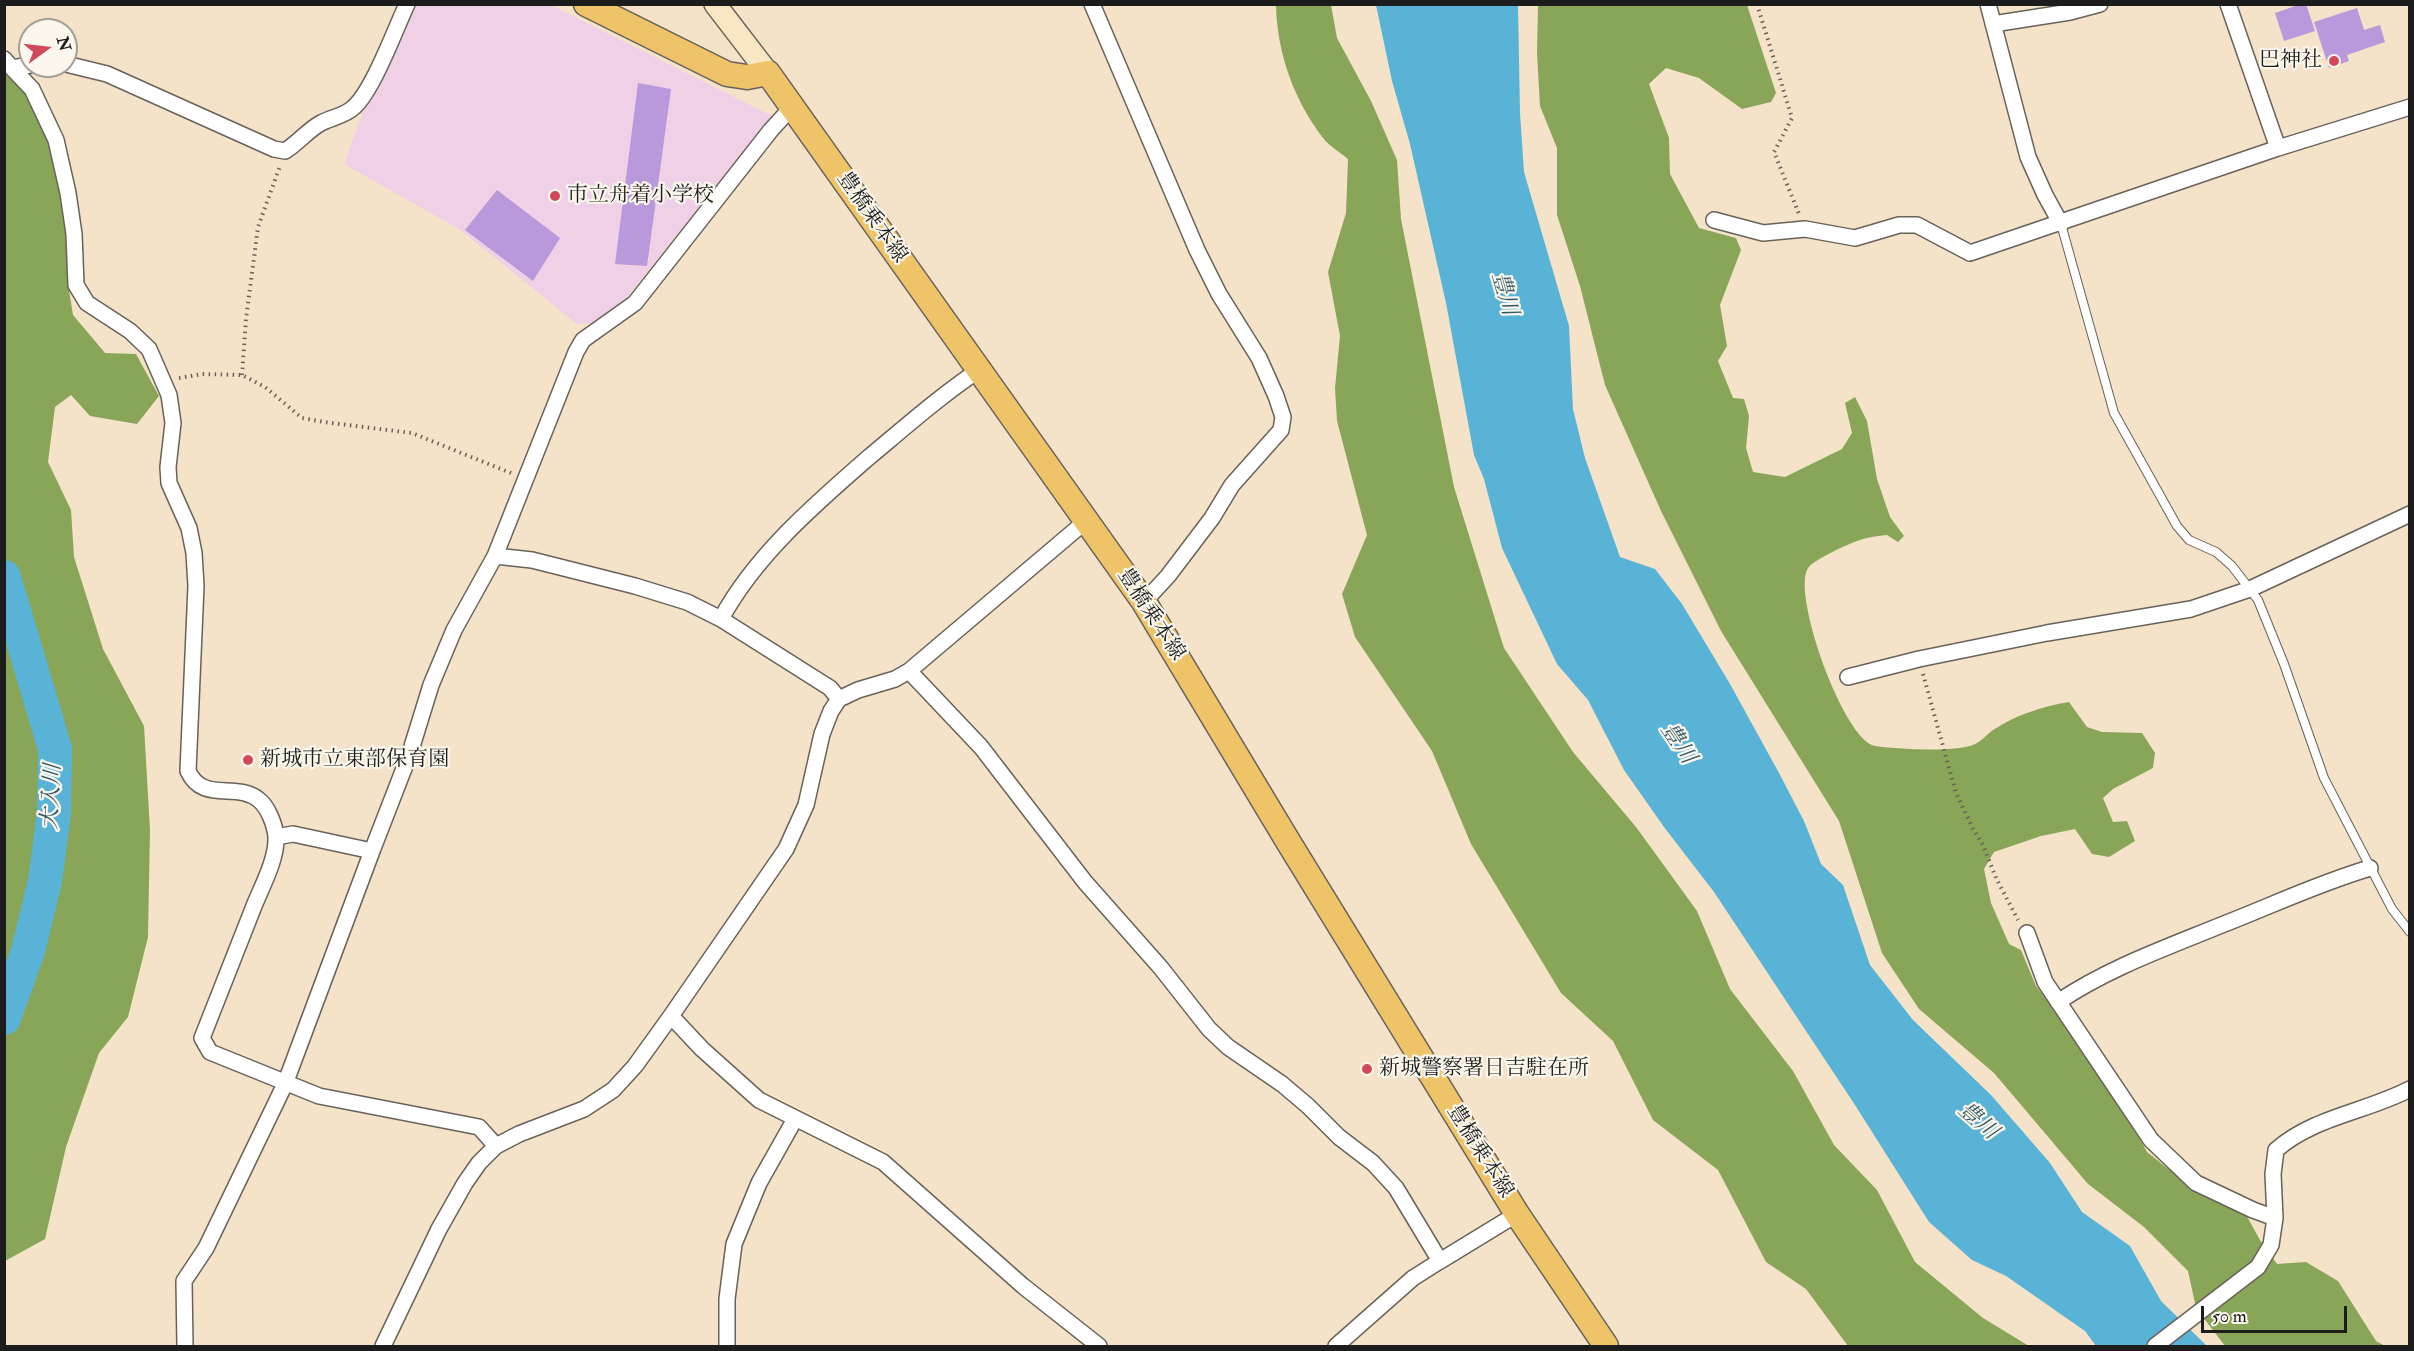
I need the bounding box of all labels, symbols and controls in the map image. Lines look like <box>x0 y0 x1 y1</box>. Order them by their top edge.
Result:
north arrow <box>18 18 78 78</box>
text: N <box>52 34 75 53</box>
place label: 巴神社 <box>2259 48 2322 74</box>
marker: 巴神社 <box>2327 54 2341 68</box>
street label: 豊橋乗本線 <box>831 168 911 268</box>
place label: 市立舟着小学校 <box>567 183 714 209</box>
marker: 市立舟着小学校 <box>548 189 562 203</box>
water label: 豊川 <box>1484 269 1522 319</box>
street label: 豊橋乗本線 <box>1111 564 1189 666</box>
water label: 豊川 <box>1654 718 1700 770</box>
place label: 新城市立東部保育園 <box>260 747 449 773</box>
marker: 新城市立東部保育園 <box>241 753 255 767</box>
water label: 大入川 <box>38 763 68 831</box>
place label: 新城警察署日吉駐在所 <box>1379 1056 1589 1082</box>
marker: 新城警察署日吉駐在所 <box>1360 1062 1374 1076</box>
water label: 豊川 <box>1952 1098 2002 1146</box>
street label: 豊橋乗本線 <box>1440 1101 1518 1203</box>
scale bar <box>2204 1294 2350 1332</box>
text: 50 m <box>2212 1305 2247 1328</box>

